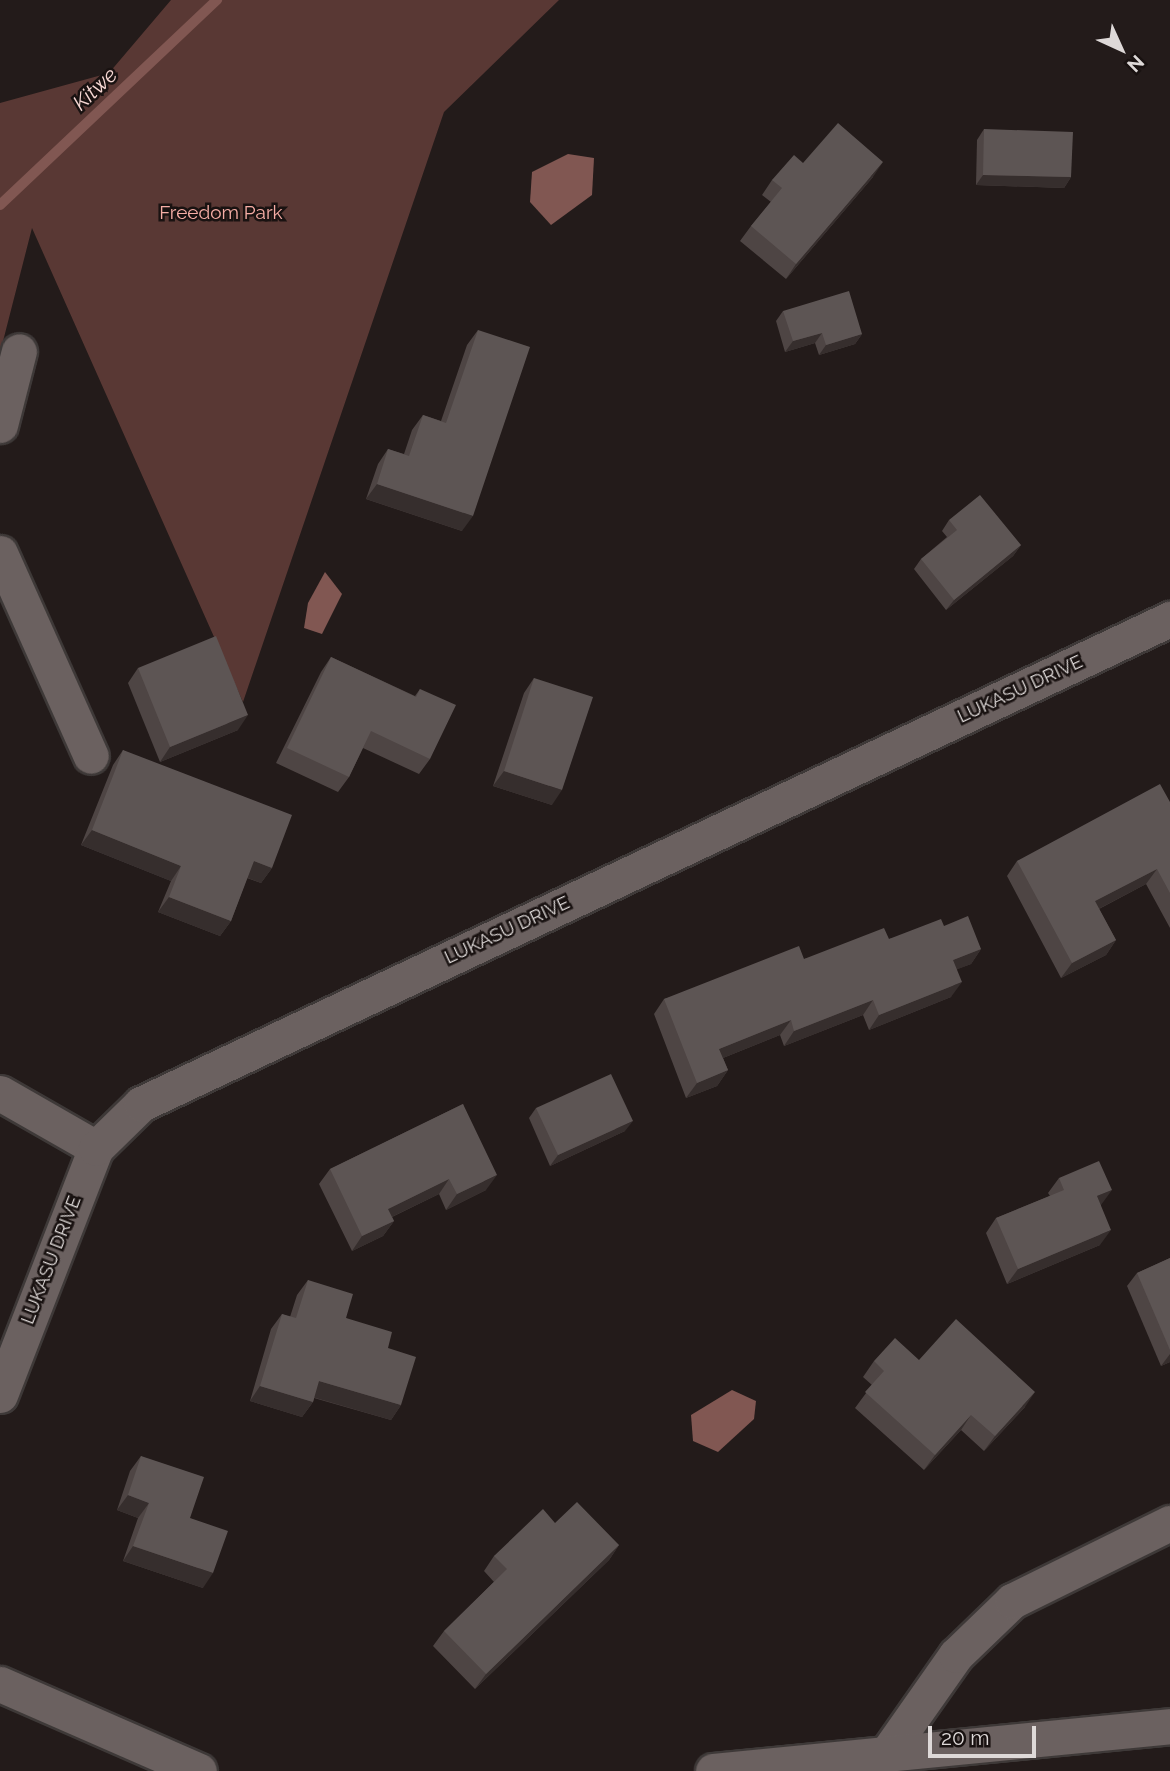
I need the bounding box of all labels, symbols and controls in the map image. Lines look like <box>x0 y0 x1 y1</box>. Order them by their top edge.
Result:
north arrow <box>1086 14 1156 84</box>
text: N <box>1123 51 1149 77</box>
water label: Kitwe <box>68 62 122 116</box>
park label: Freedom Park <box>159 202 283 224</box>
street label: LUKASU DRIVE <box>954 650 1086 728</box>
street label: LUKASU DRIVE <box>441 891 573 969</box>
street label: LUKASU DRIVE <box>16 1193 86 1327</box>
scale bar <box>932 1712 1040 1756</box>
text: 20 m <box>941 1725 989 1750</box>

